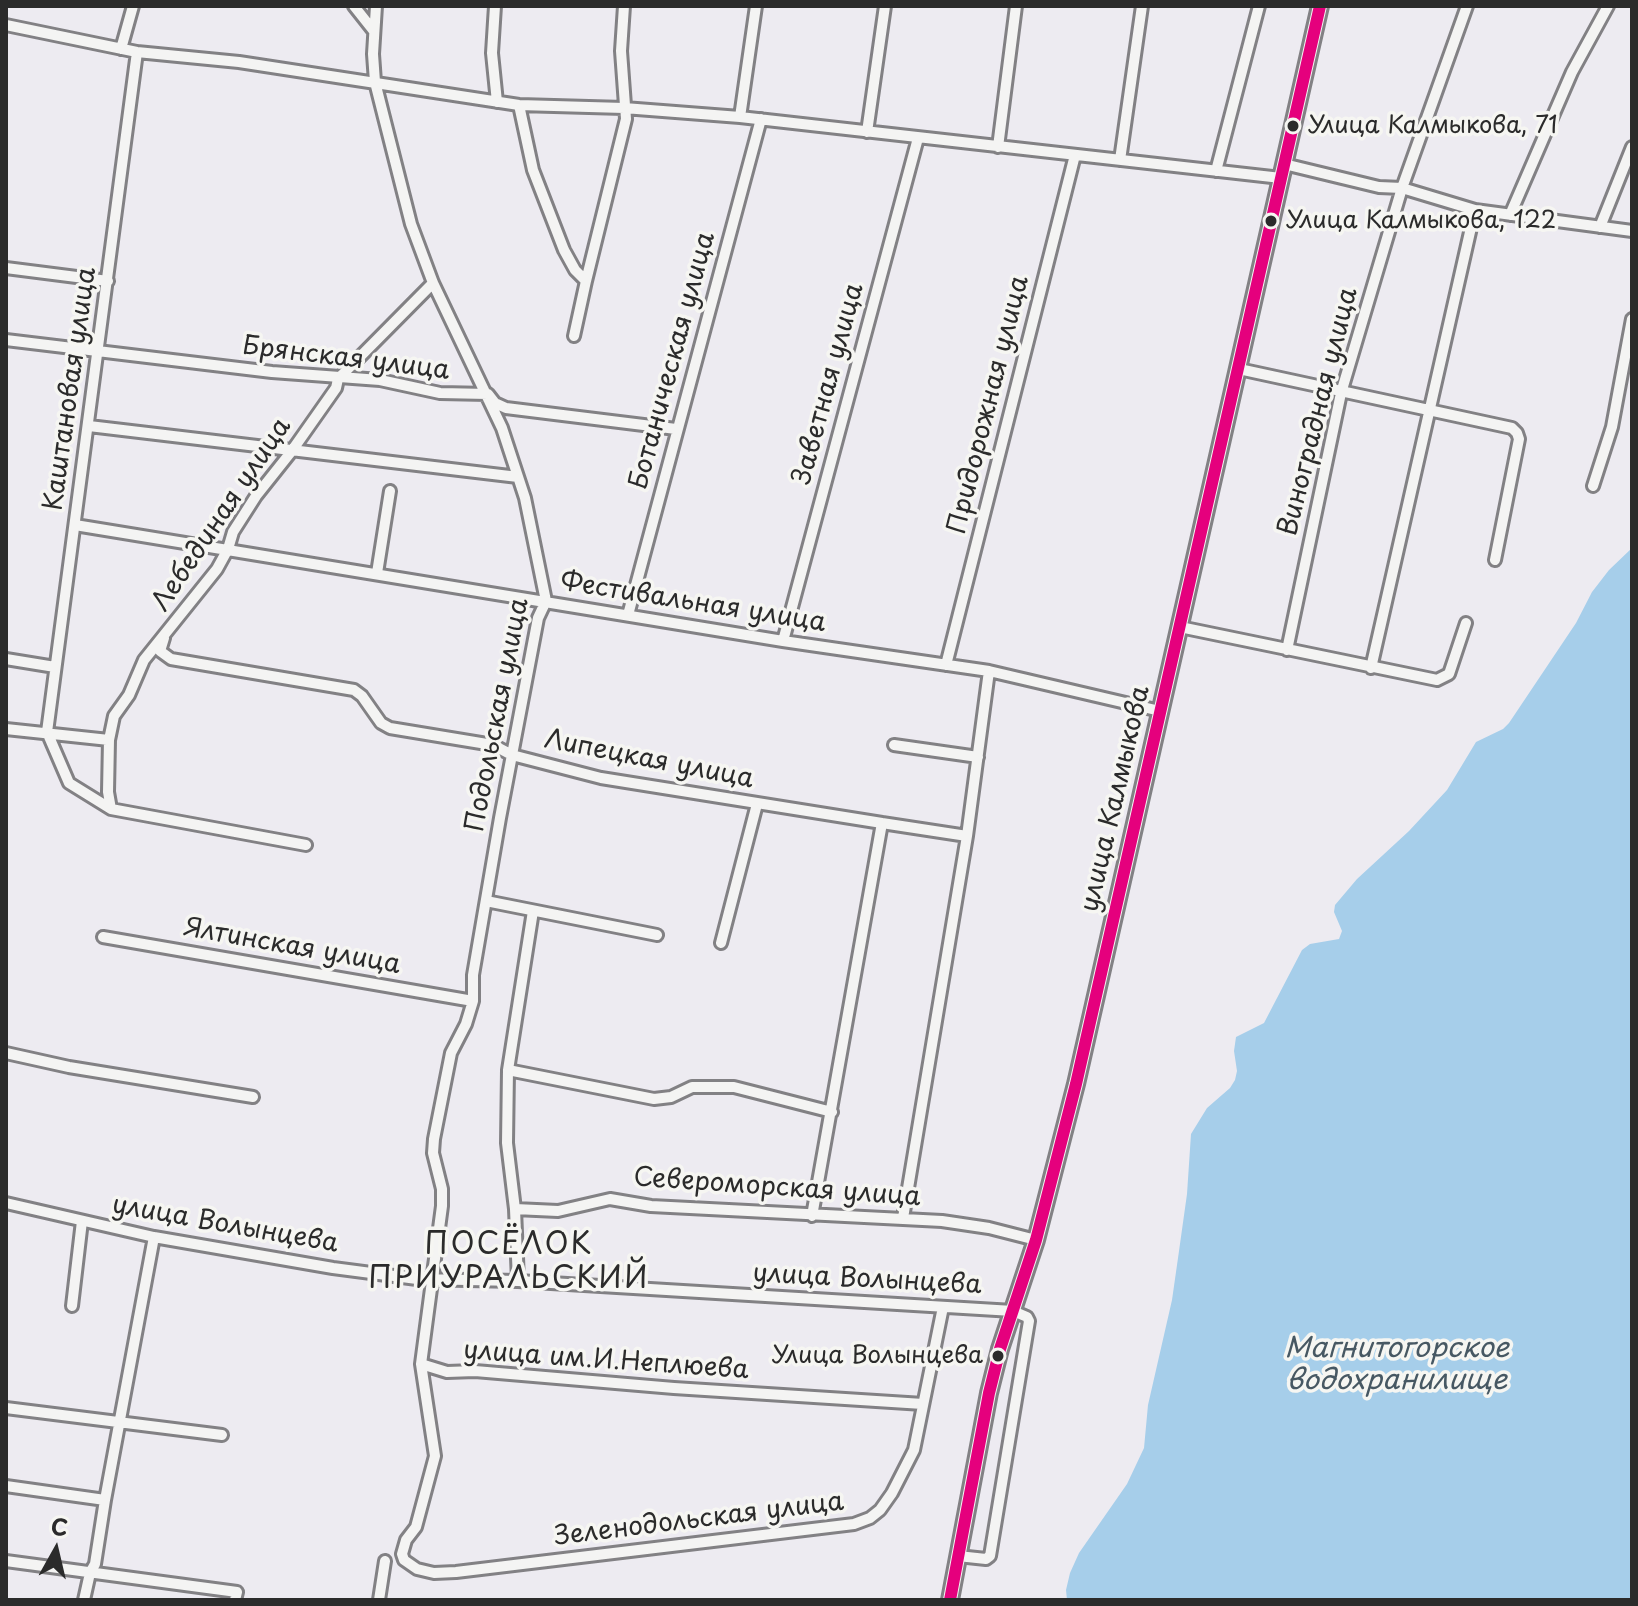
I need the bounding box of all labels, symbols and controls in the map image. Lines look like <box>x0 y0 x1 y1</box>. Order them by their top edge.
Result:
place label: Улица Калмыкова, 71 <box>1308 112 1558 140</box>
marker: Улица Калмыкова, 71 <box>1285 118 1301 134</box>
place label: Улица Калмыкова, 122 <box>1286 207 1556 235</box>
marker: Улица Калмыкова, 122 <box>1263 213 1279 229</box>
street label: Ботаническая улица <box>624 229 722 493</box>
street label: Каштановая улица <box>38 265 104 513</box>
street label: Придорожная улица <box>942 273 1036 537</box>
street label: Заветная улица <box>787 280 871 488</box>
street label: Виноградная улица <box>1273 285 1365 539</box>
street label: Брянская улица <box>241 331 451 387</box>
street label: Лебединая улица <box>146 412 298 618</box>
street label: Фестивальная улица <box>558 567 828 639</box>
street label: Подольская улица <box>460 596 536 834</box>
street label: улица Калмыкова <box>1075 683 1157 915</box>
street label: Липецкая улица <box>542 724 756 796</box>
street label: Ялтинская улица <box>181 913 403 981</box>
street label: Североморская улица <box>632 1162 922 1214</box>
street label: улица Волынцева <box>109 1190 341 1260</box>
district label: ПОСЁЛОК ПРИУРАЛЬСКИЙ <box>369 1228 649 1298</box>
street label: улица Волынцева <box>752 1258 982 1302</box>
water label: Магнитогорское водохранилище <box>1285 1332 1509 1398</box>
street label: улица им.И.Неплюева <box>462 1335 750 1387</box>
place label: Улица Волынцева <box>772 1342 983 1370</box>
marker: Улица Волынцева <box>990 1348 1006 1364</box>
street label: Зеленодольская улица <box>553 1487 845 1553</box>
text: С <box>49 1508 70 1543</box>
north arrow <box>16 1510 96 1590</box>

